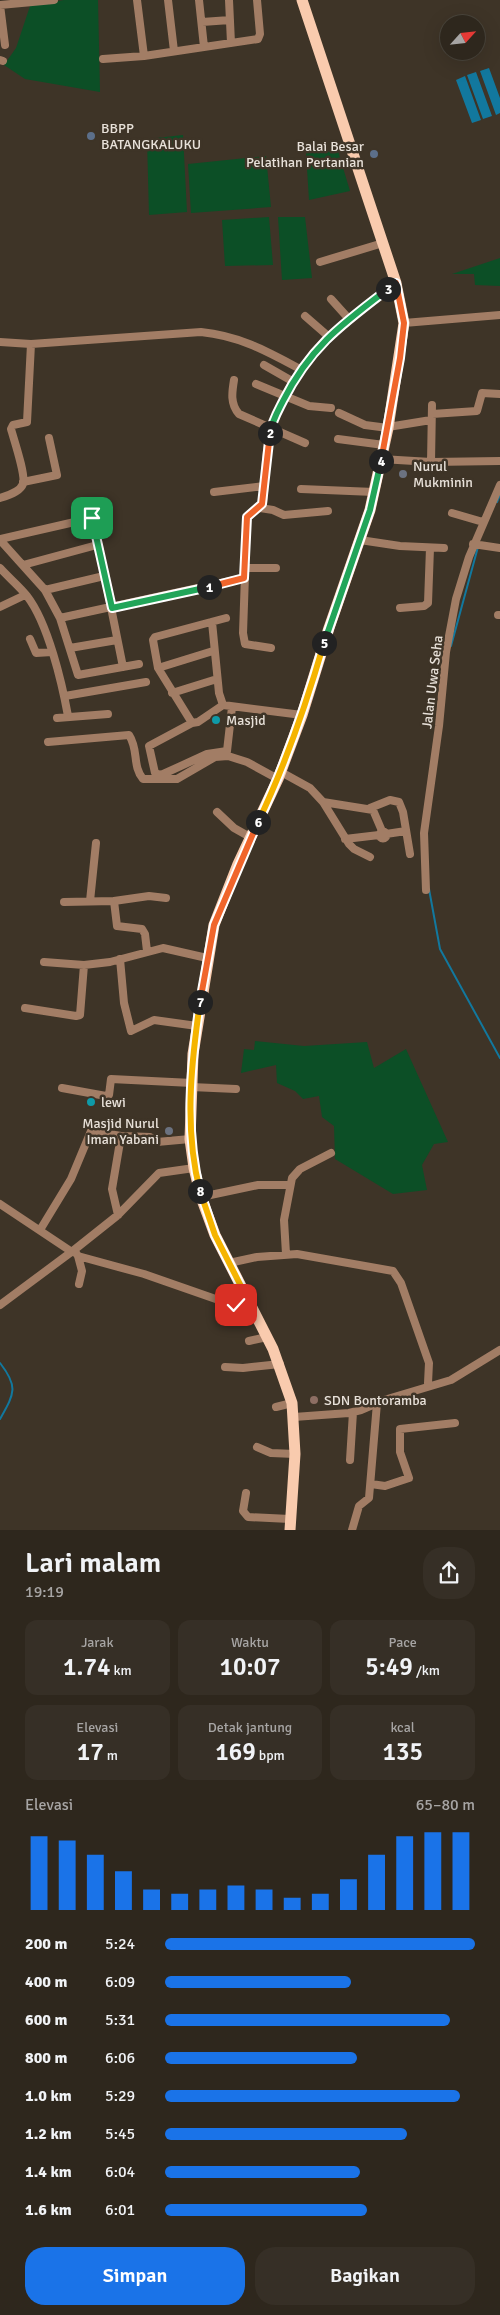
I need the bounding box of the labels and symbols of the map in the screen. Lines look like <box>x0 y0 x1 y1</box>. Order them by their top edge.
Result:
north arrow <box>440 15 485 60</box>
place label: BBPP BATANGKALUKU <box>101 120 201 153</box>
marker: BBPP BATANGKALUKU <box>85 130 97 142</box>
place label: Balai Besar Pelatihan Pertanian <box>246 138 365 171</box>
marker: Balai Besar Pelatihan Pertanian <box>368 148 380 160</box>
pin: 3 <box>376 276 400 302</box>
pin: 2 <box>258 420 282 446</box>
pin: 4 <box>368 448 394 474</box>
place label: Nurul Mukminin <box>413 458 473 491</box>
marker: Nurul Mukminin <box>397 468 409 480</box>
pin <box>71 497 113 539</box>
pin: 1 <box>196 574 222 600</box>
pin: 5 <box>312 630 336 656</box>
street label: Jalan Uwa Seha <box>418 634 447 730</box>
place label: Masjid <box>226 712 266 729</box>
marker: Masjid <box>210 714 222 726</box>
pin: 6 <box>246 810 270 834</box>
pin: 7 <box>188 990 212 1014</box>
place label: lewi <box>101 1094 126 1111</box>
marker: lewi <box>85 1096 97 1108</box>
place label: Masjid Nurul Iman Yabani <box>82 1115 159 1148</box>
marker: Masjid Nurul Iman Yabani <box>163 1125 175 1137</box>
pin: 8 <box>188 1178 212 1204</box>
pin <box>215 1284 257 1326</box>
place label: SDN Bontoramba <box>324 1392 427 1409</box>
marker: SDN Bontoramba <box>308 1394 320 1406</box>

